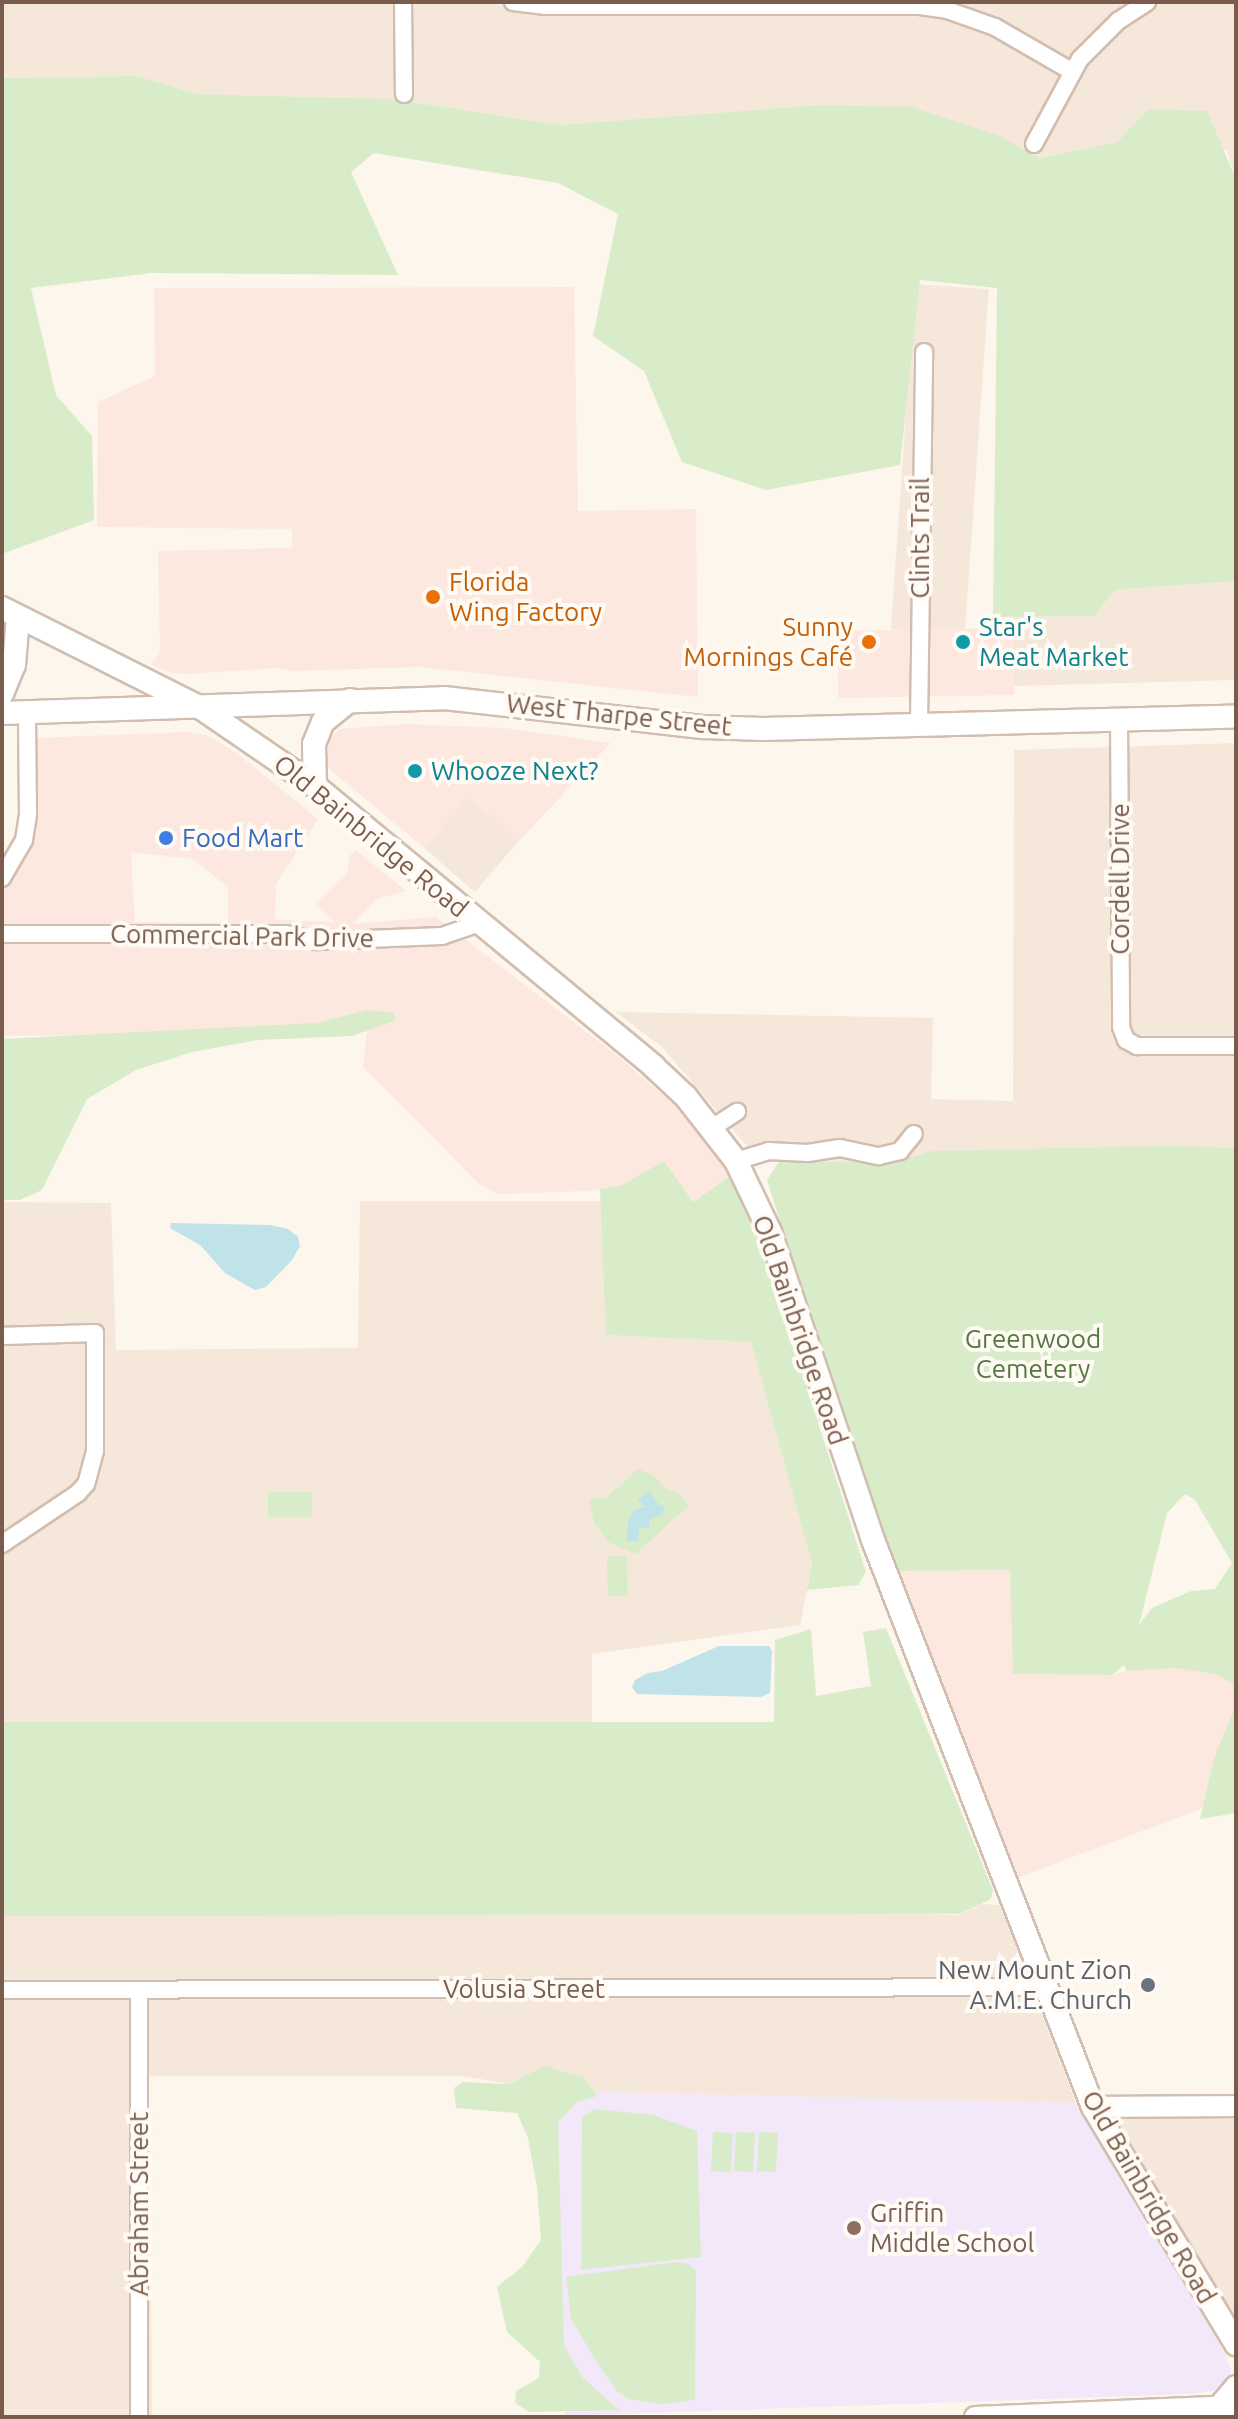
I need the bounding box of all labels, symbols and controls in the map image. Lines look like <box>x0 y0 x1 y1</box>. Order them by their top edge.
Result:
street label: Clints Trail <box>904 477 936 599</box>
place label: Florida Wing Factory <box>449 566 602 628</box>
marker: Florida Wing Factory <box>424 588 442 606</box>
place label: Sunny Mornings Café <box>684 611 853 672</box>
place label: Star's Meat Market <box>979 611 1129 672</box>
marker: Sunny Mornings Café <box>860 633 878 651</box>
marker: Star's Meat Market <box>954 633 972 651</box>
street label: West Tharpe Street <box>505 688 733 742</box>
street label: Old Bainbridge Road <box>268 748 474 924</box>
place label: Whooze Next? <box>431 755 598 787</box>
marker: Whooze Next? <box>406 762 424 780</box>
street label: Cordell Drive <box>1104 803 1136 955</box>
place label: Food Mart <box>182 822 303 854</box>
marker: Food Mart <box>157 829 175 847</box>
street label: Commercial Park Drive <box>110 918 374 954</box>
street label: Old Bainbridge Road <box>746 1211 854 1449</box>
park label: Greenwood Cemetery <box>965 1323 1101 1384</box>
place label: New Mount Zion A.M.E. Church <box>938 1954 1132 2016</box>
street label: Volusia Street <box>443 1973 605 2005</box>
marker: New Mount Zion A.M.E. Church <box>1139 1976 1157 1994</box>
street label: Old Bainbridge Road <box>1075 2085 1223 2309</box>
street label: Abraham Street <box>123 2112 155 2296</box>
place label: Griffin Middle School <box>870 2197 1034 2258</box>
marker: Griffin Middle School <box>845 2219 863 2237</box>

